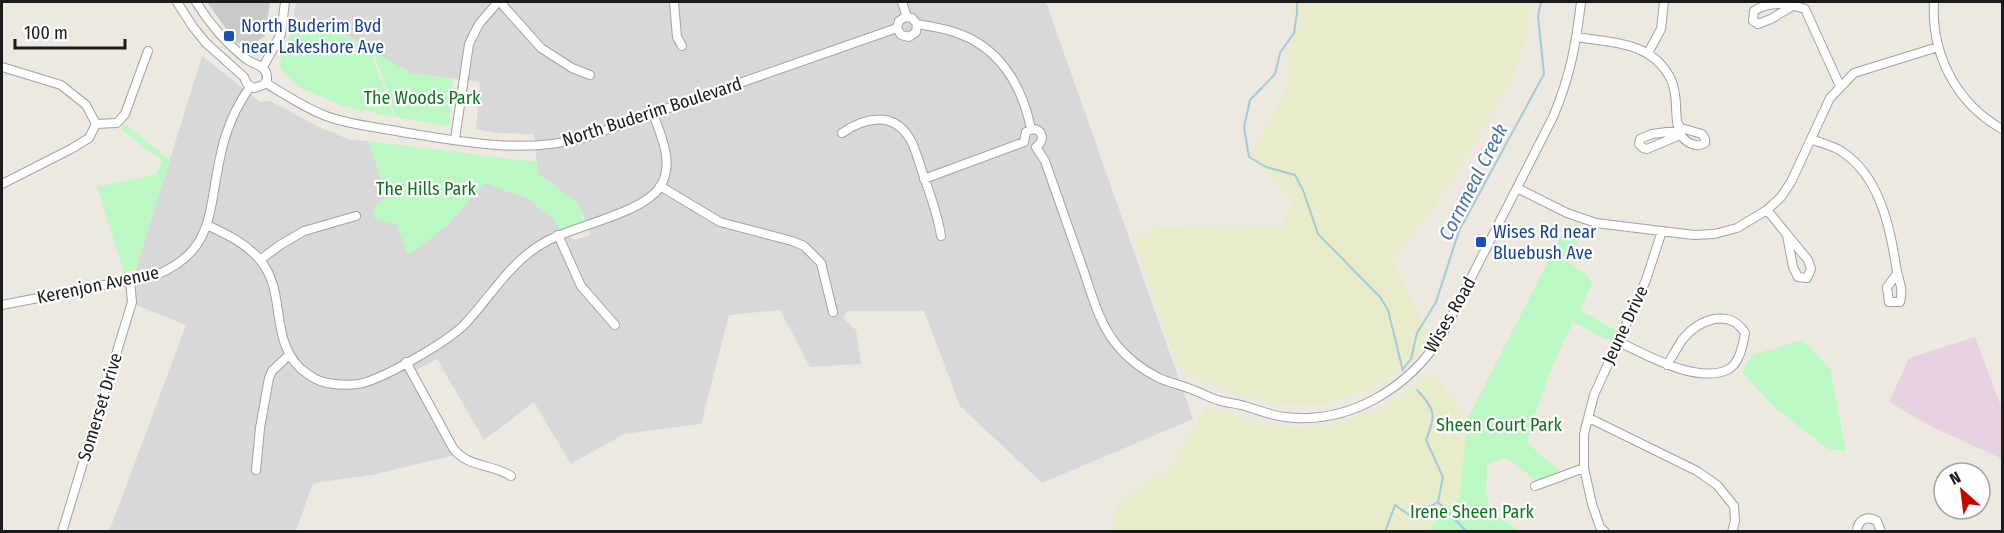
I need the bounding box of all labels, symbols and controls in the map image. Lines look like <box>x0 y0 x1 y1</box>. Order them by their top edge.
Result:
scale bar <box>15 12 124 50</box>
place label: North Buderim Bvd near Lakeshore Ave <box>241 15 384 58</box>
text: 100 m <box>24 22 68 44</box>
marker: North Buderim Bvd near Lakeshore Ave <box>222 29 236 43</box>
street label: North Buderim Boulevard <box>560 73 744 151</box>
park label: The Woods Park <box>364 87 481 109</box>
water label: Cornmeal Creek <box>1433 120 1513 244</box>
park label: The Hills Park <box>376 178 476 200</box>
place label: Wises Rd near Bluebush Ave <box>1493 221 1597 264</box>
marker: Wises Rd near Bluebush Ave <box>1474 235 1488 249</box>
street label: Kerenjon Avenue <box>35 261 161 309</box>
street label: Wises Road <box>1420 273 1480 357</box>
street label: Jeune Drive <box>1597 282 1653 368</box>
street label: Somerset Drive <box>73 350 127 464</box>
park label: Sheen Court Park <box>1436 414 1563 436</box>
north arrow <box>1932 461 1992 521</box>
text: N <box>1946 468 1964 489</box>
park label: Irene Sheen Park <box>1410 501 1535 523</box>

